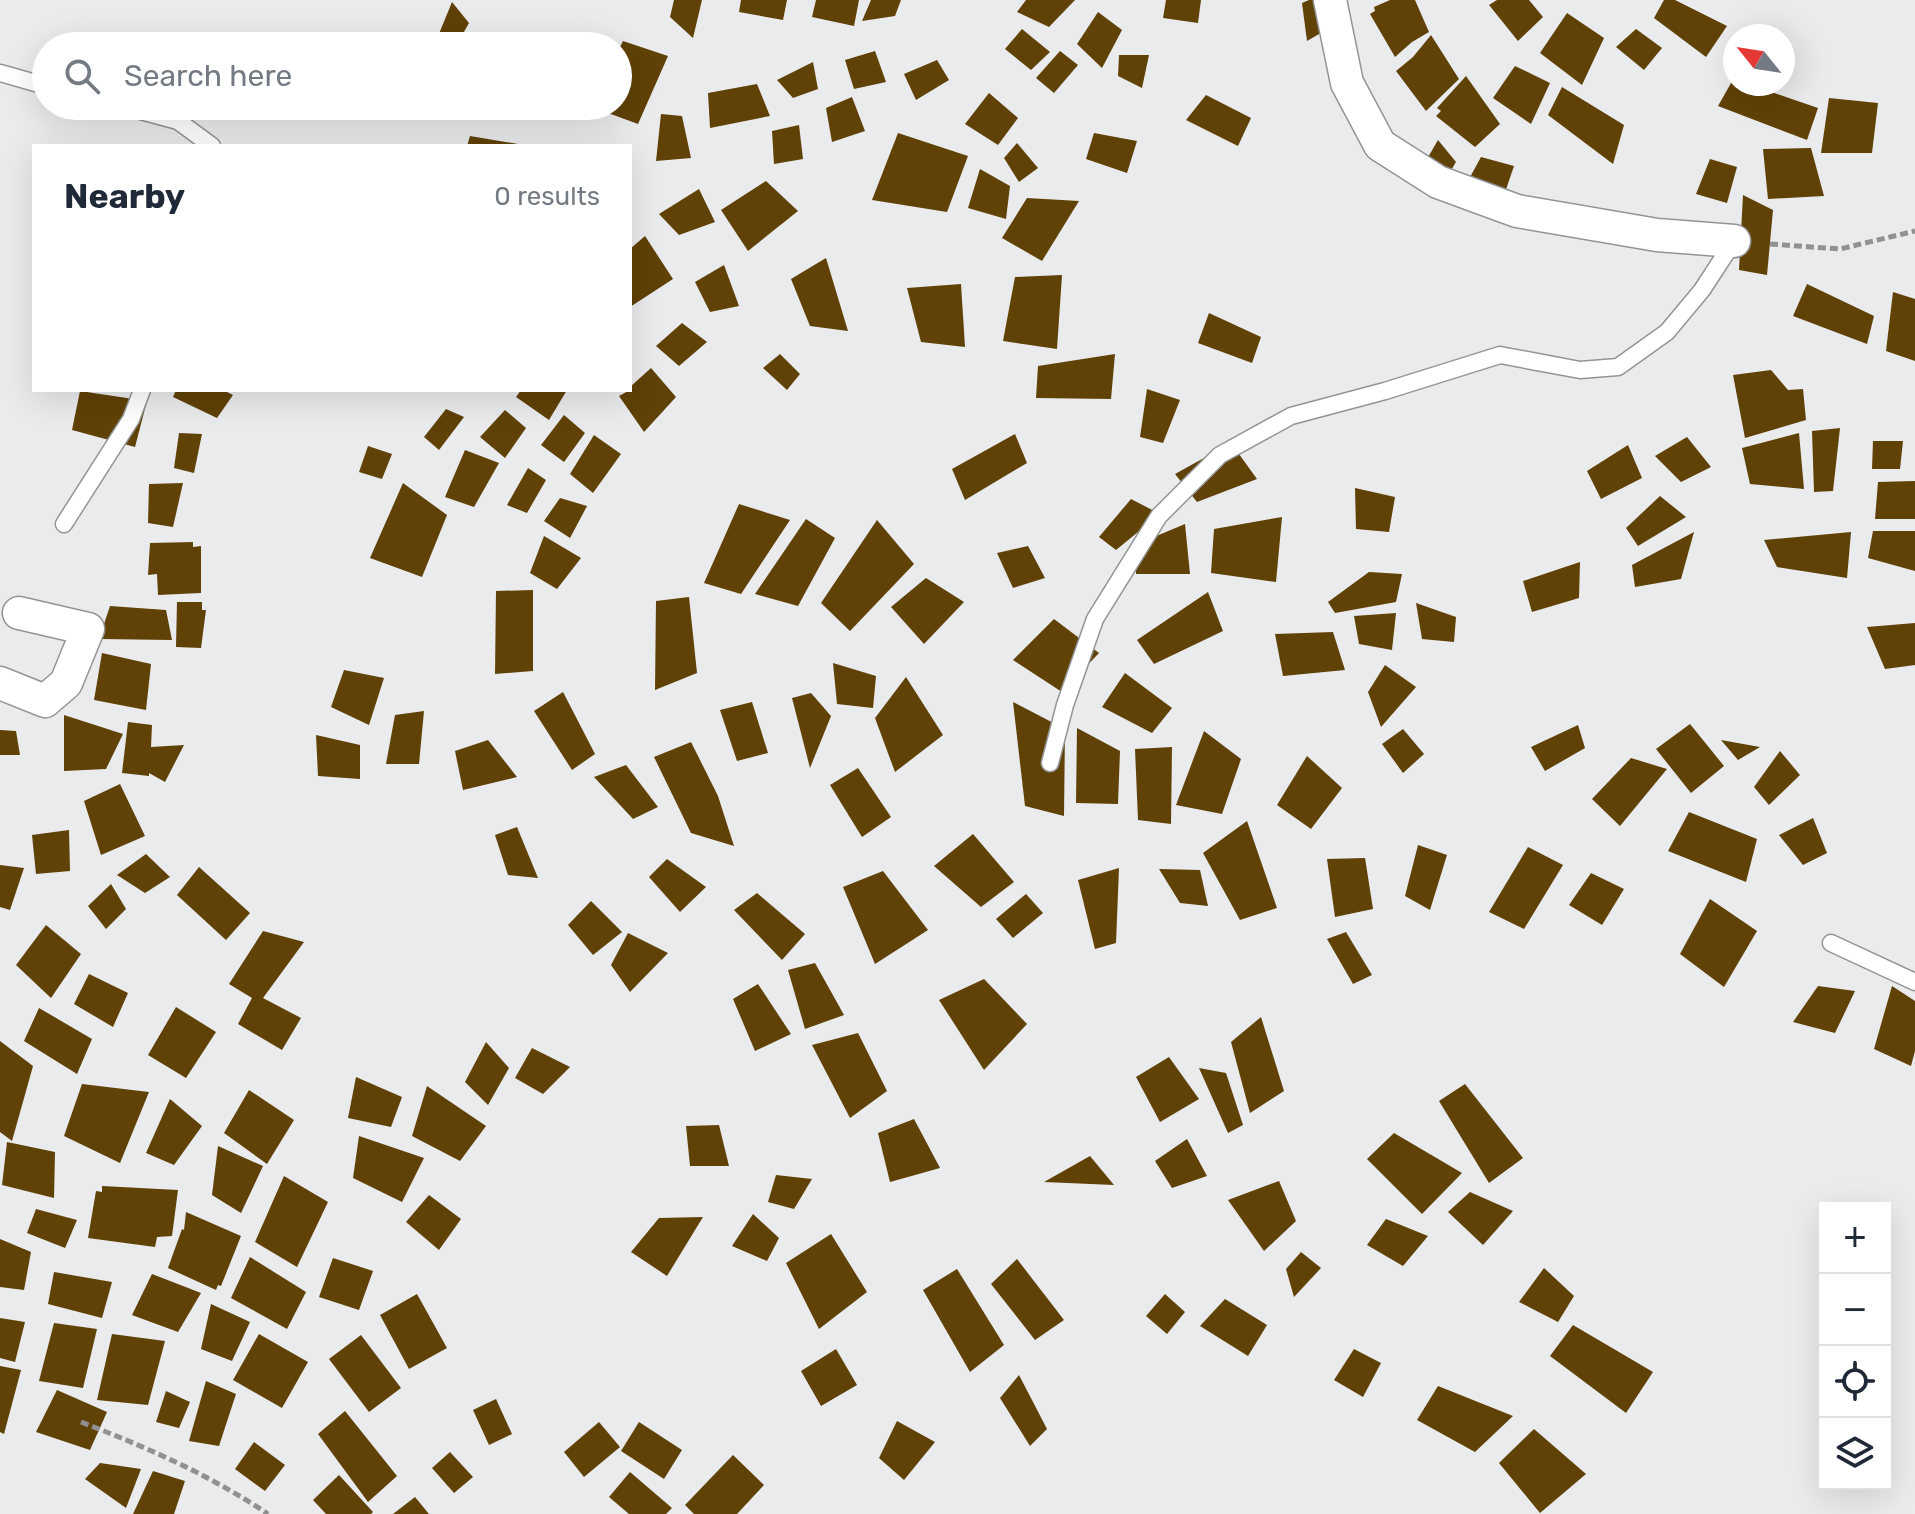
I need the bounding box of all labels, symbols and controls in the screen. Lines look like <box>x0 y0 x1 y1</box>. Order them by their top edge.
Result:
north arrow <box>1723 24 1795 96</box>
search box <box>32 32 632 120</box>
icon: search <box>60 54 104 98</box>
text: Search here <box>124 58 292 94</box>
text: Nearby <box>64 176 185 217</box>
text: 0 results <box>494 181 600 212</box>
map controls <box>1819 1202 1891 1490</box>
button: + <box>1819 1202 1891 1274</box>
button: − <box>1819 1274 1891 1346</box>
button: locate <box>1819 1346 1891 1418</box>
button: layers <box>1819 1418 1891 1490</box>

